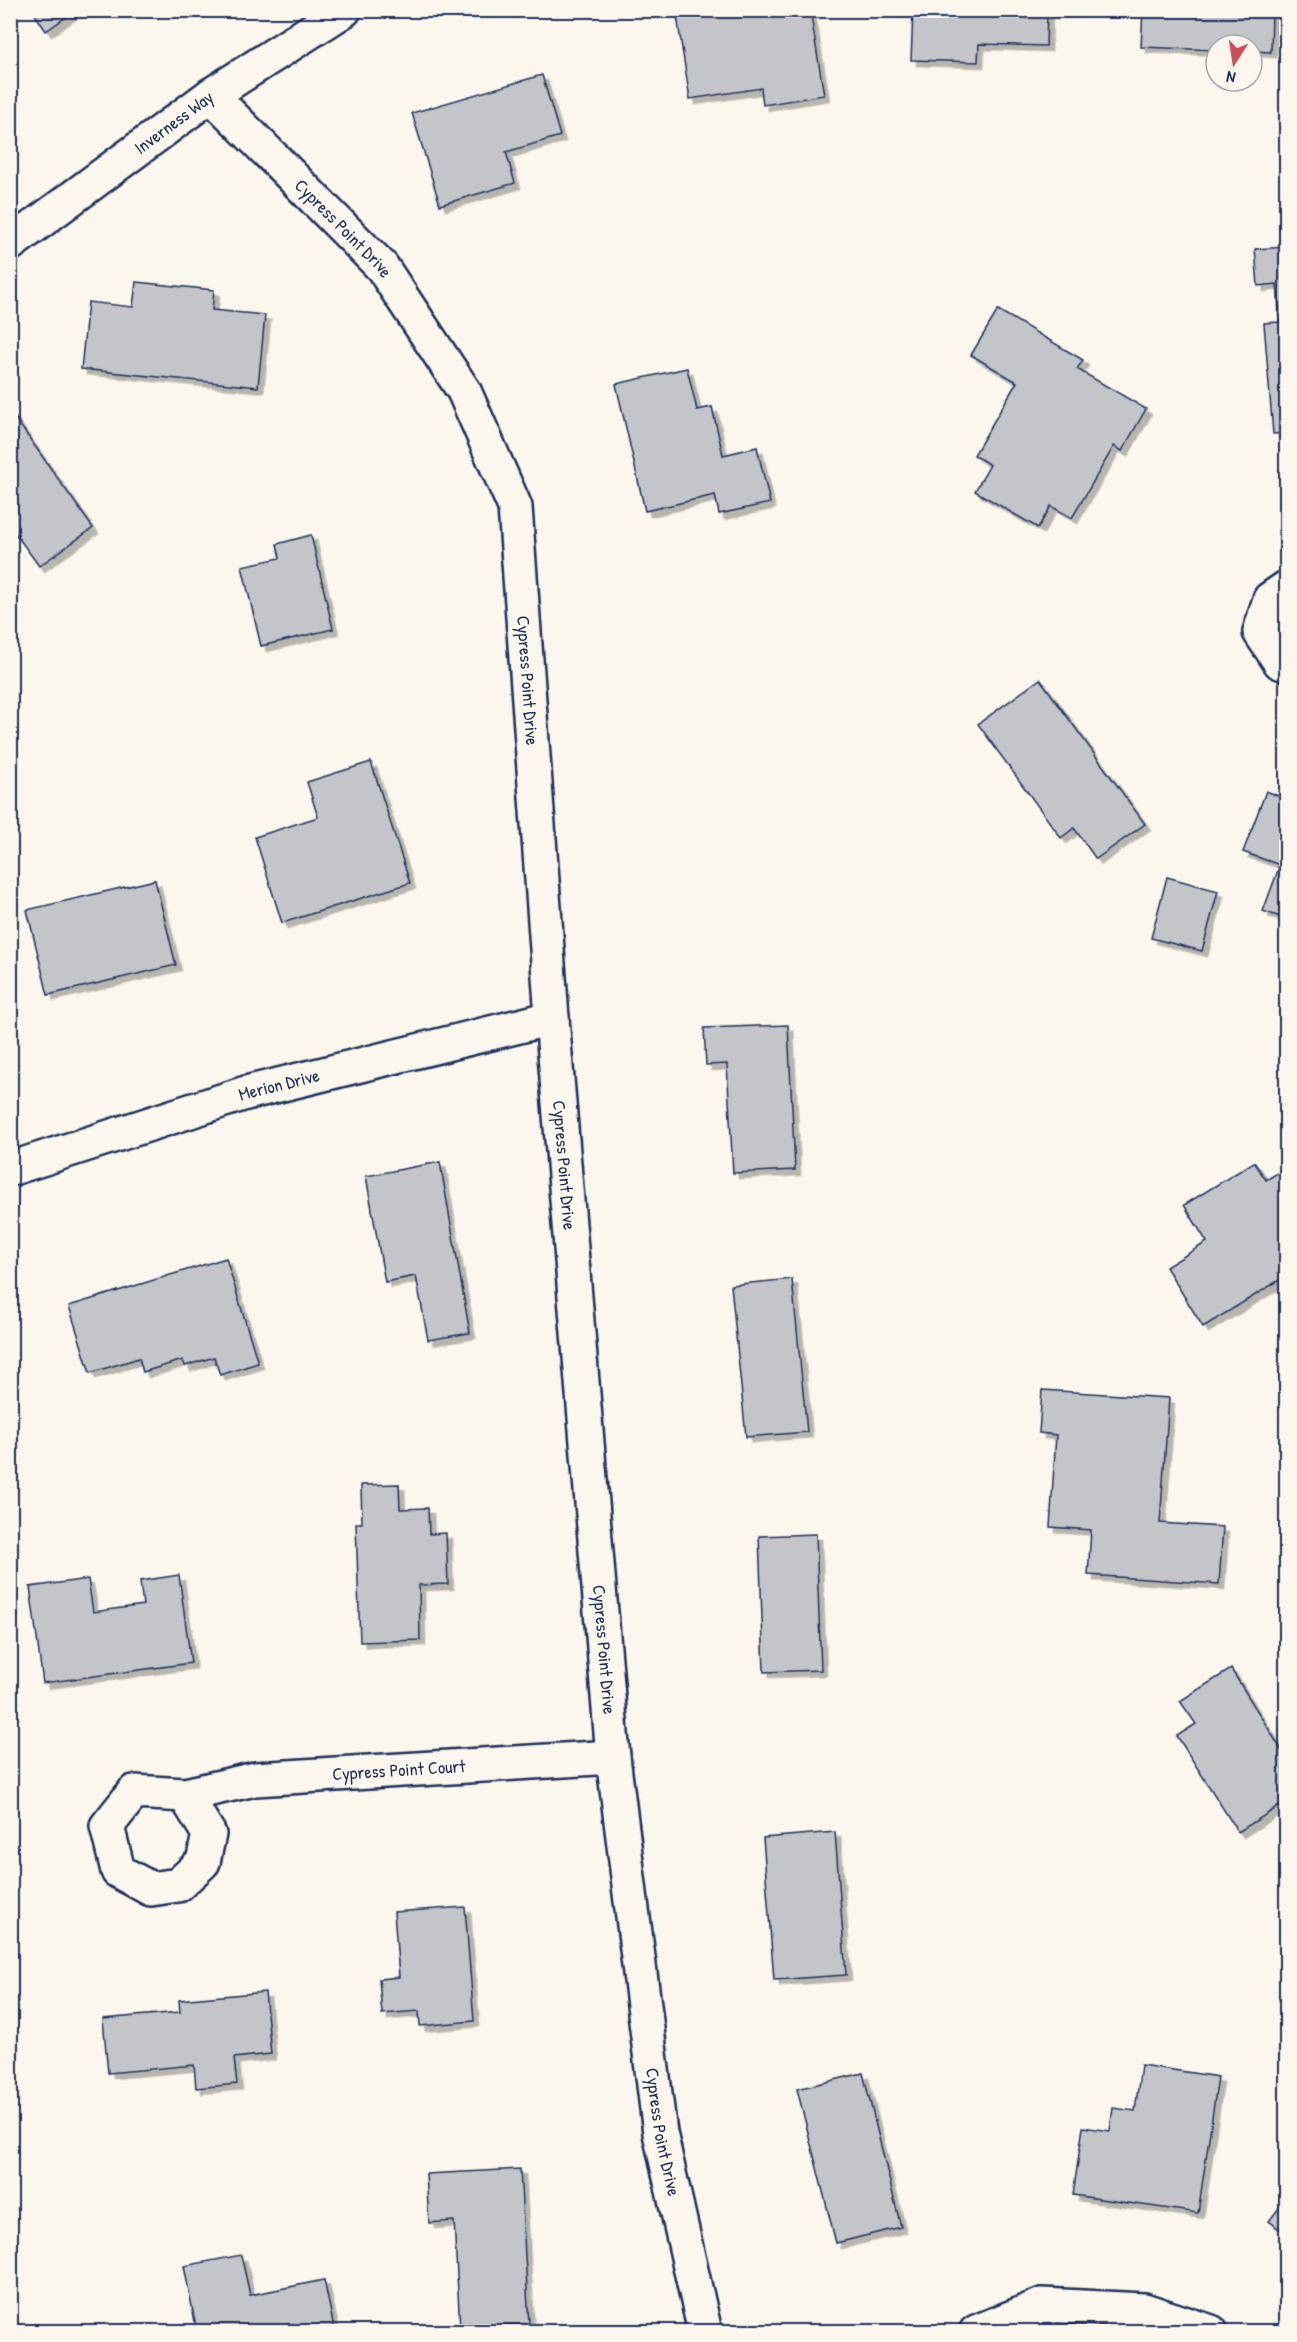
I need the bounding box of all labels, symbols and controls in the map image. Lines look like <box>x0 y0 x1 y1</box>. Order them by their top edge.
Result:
north arrow <box>1204 33 1264 93</box>
text: N <box>1224 66 1237 89</box>
street label: Inverness Way <box>129 84 219 160</box>
street label: Cypress Point Drive <box>289 173 399 282</box>
street label: Cypress Point Drive <box>511 615 545 746</box>
street label: Merion Drive <box>235 1062 322 1107</box>
street label: Cypress Point Drive <box>547 1100 582 1231</box>
street label: Cypress Point Drive <box>587 1584 622 1715</box>
street label: Cypress Point Court <box>331 1753 467 1786</box>
street label: Cypress Point Drive <box>640 2066 687 2198</box>

